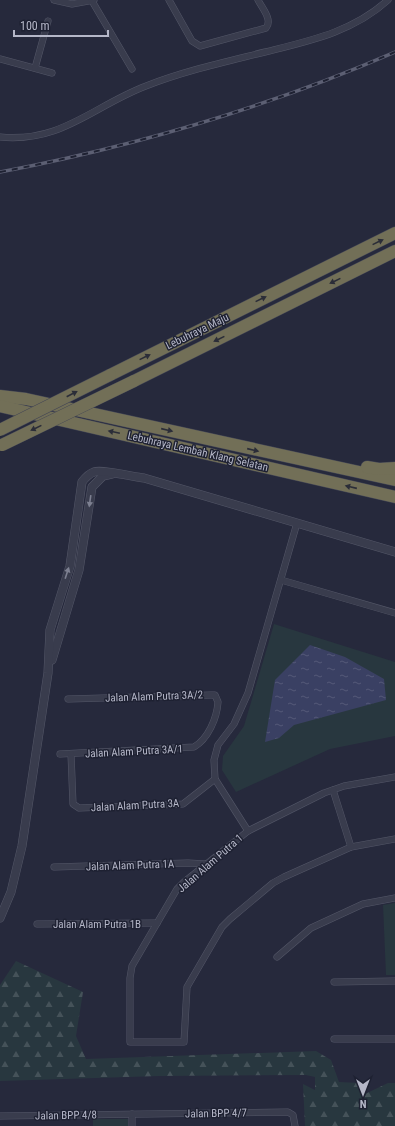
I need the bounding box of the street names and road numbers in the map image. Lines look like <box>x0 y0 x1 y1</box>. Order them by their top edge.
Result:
street label: Lebuhraya Maju <box>164 311 231 352</box>
street label: Lebuhraya Lembah Klang Selatan <box>126 429 269 474</box>
street label: Jalan Alam Putra 3A/2 <box>105 688 203 705</box>
street label: Jalan Alam Putra 3A/1 <box>85 742 183 761</box>
street label: Jalan Alam Putra 3A <box>90 797 180 814</box>
street label: Jalan Alam Putra 1 <box>175 832 246 895</box>
street label: Jalan Alam Putra 1A <box>86 857 175 874</box>
street label: Jalan Alam Putra 1B <box>53 918 141 931</box>
street label: Jalan BPP 4/7 <box>185 1106 247 1121</box>
street label: Jalan BPP 4/8 <box>35 1108 97 1123</box>

